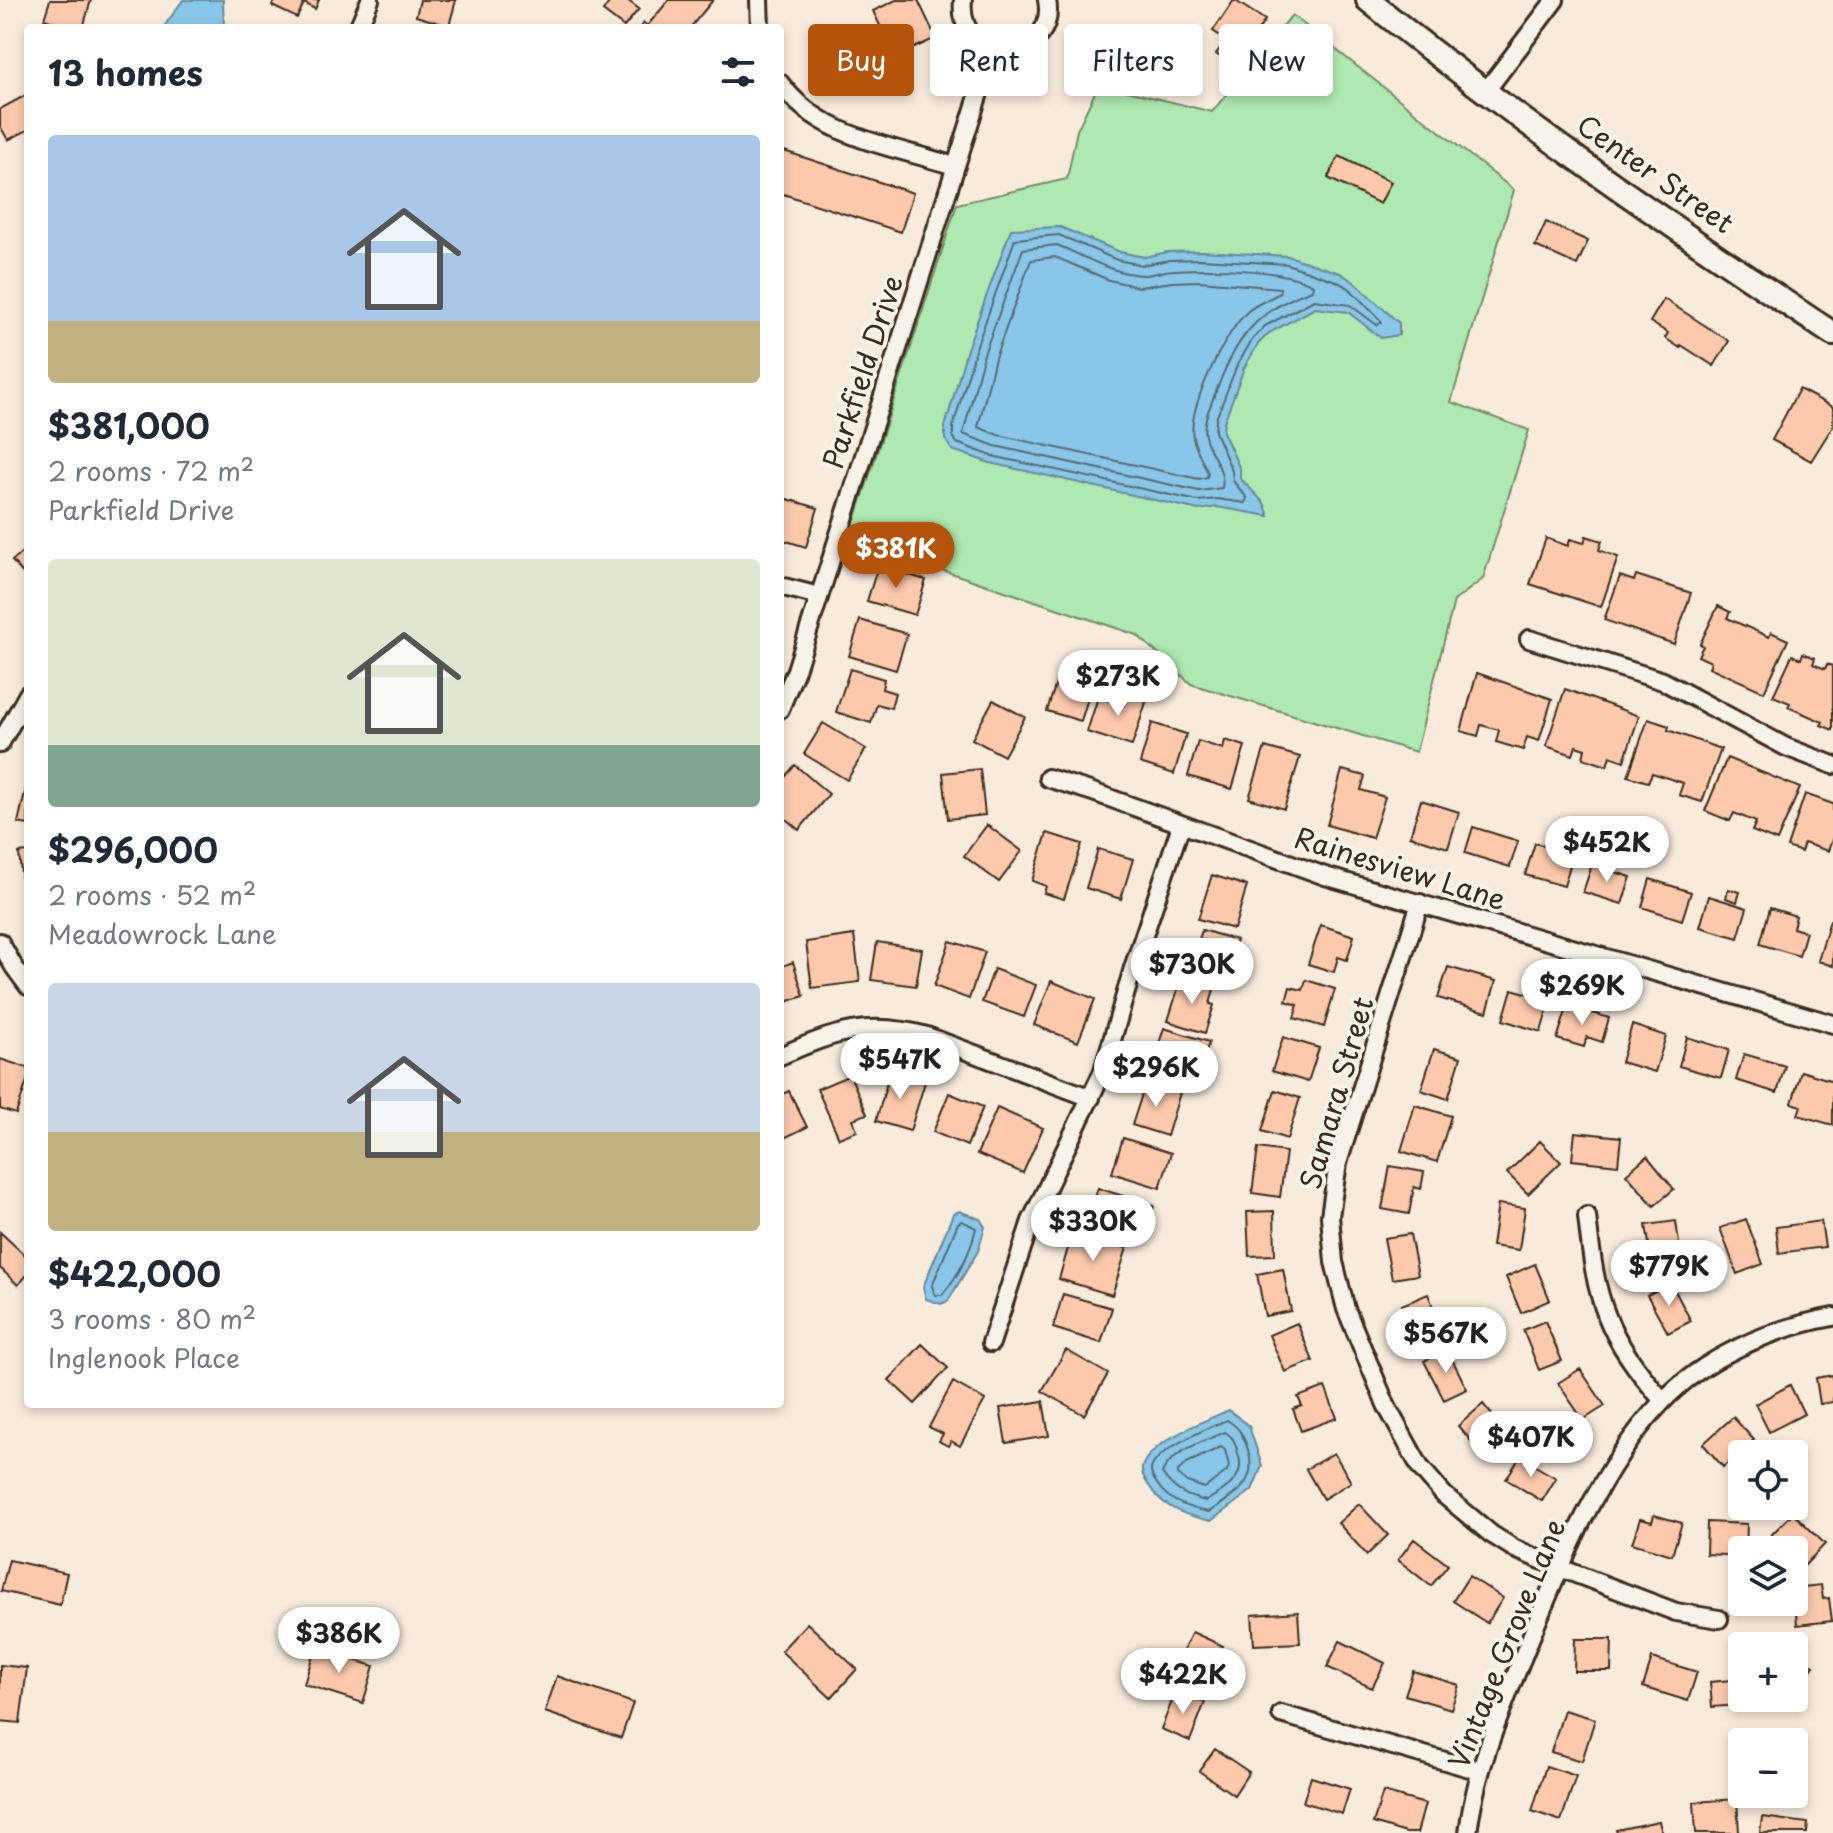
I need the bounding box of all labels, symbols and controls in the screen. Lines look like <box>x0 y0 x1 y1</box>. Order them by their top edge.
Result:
chip: Buy <box>808 24 914 96</box>
chip: Rent <box>930 24 1048 96</box>
chip: Filters <box>1064 24 1203 96</box>
chip: New <box>1219 24 1333 96</box>
text: 13 homes <box>48 46 203 98</box>
icon: filters <box>716 50 760 94</box>
street label: Center Street <box>1568 103 1743 243</box>
icon: home <box>332 187 476 331</box>
street label: Parkfield Drive <box>810 269 913 474</box>
text: $381,000 <box>48 399 210 451</box>
text: 2 rooms · 72 m² <box>48 451 254 490</box>
text: Parkfield Drive <box>48 490 234 529</box>
pin: $381K <box>840 522 952 590</box>
text: $381K <box>855 528 937 567</box>
icon: home <box>332 611 476 755</box>
pin: $273K <box>1062 650 1174 718</box>
text: $273K <box>1076 656 1160 695</box>
street label: Rainesview Lane <box>1289 815 1511 920</box>
pin: $452K <box>1551 816 1663 884</box>
text: $452K <box>1563 822 1651 861</box>
text: $296,000 <box>48 823 218 875</box>
text: 2 rooms · 52 m² <box>48 875 256 914</box>
text: Meadowrock Lane <box>48 914 277 953</box>
pin: $730K <box>1136 938 1248 1006</box>
text: $730K <box>1149 944 1235 983</box>
pin: $269K <box>1526 959 1638 1027</box>
text: $269K <box>1539 965 1625 1004</box>
street label: Samara Street <box>1288 991 1384 1194</box>
pin: $547K <box>844 1033 956 1101</box>
icon: home <box>332 1035 476 1179</box>
text: $547K <box>858 1039 942 1078</box>
pin: $296K <box>1100 1041 1212 1109</box>
text: $296K <box>1112 1047 1200 1086</box>
pin: $330K <box>1037 1195 1149 1263</box>
text: $330K <box>1049 1201 1137 1240</box>
pin: $779K <box>1613 1240 1725 1308</box>
text: $779K <box>1629 1246 1709 1285</box>
text: $422,000 <box>48 1247 221 1299</box>
text: 3 rooms · 80 m² <box>48 1299 256 1338</box>
pin: $567K <box>1390 1307 1502 1375</box>
text: $567K <box>1403 1313 1489 1352</box>
text: Inglenook Place <box>48 1338 240 1377</box>
pin: $407K <box>1475 1411 1587 1479</box>
text: $407K <box>1487 1417 1575 1456</box>
map controls <box>1728 1440 1808 1808</box>
button: locate <box>1728 1440 1808 1520</box>
street label: Vintage Grove Lane <box>1436 1512 1575 1775</box>
button: layers <box>1728 1536 1808 1616</box>
pin: $386K <box>283 1607 395 1675</box>
text: $386K <box>296 1613 382 1652</box>
button: + <box>1728 1632 1808 1712</box>
pin: $422K <box>1127 1648 1239 1716</box>
text: $422K <box>1139 1654 1227 1693</box>
button: − <box>1728 1728 1808 1808</box>

